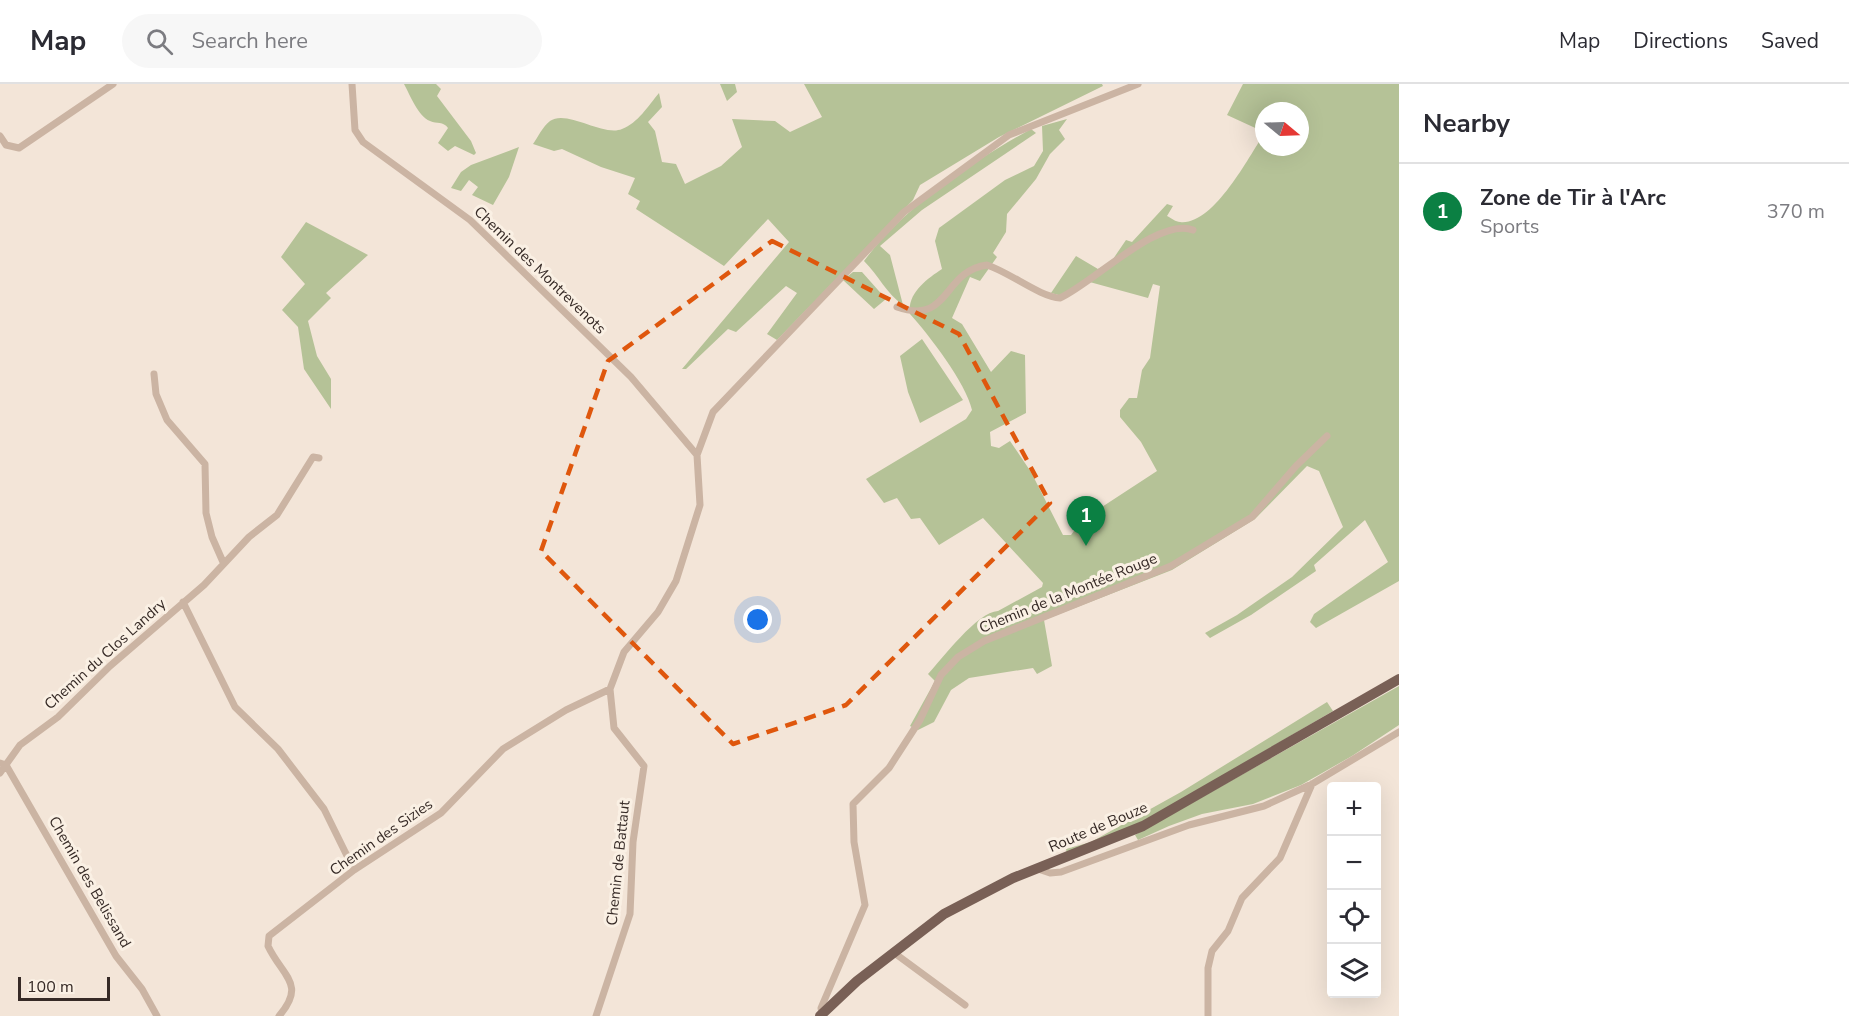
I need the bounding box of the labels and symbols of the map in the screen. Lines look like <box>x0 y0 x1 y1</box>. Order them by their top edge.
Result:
north arrow <box>1255 102 1309 156</box>
street label: Chemin des Montrevenots <box>470 202 610 338</box>
pin: 1 <box>1066 496 1106 546</box>
street label: Chemin de la Montée Rouge <box>976 548 1160 638</box>
street label: Chemin du Clos Landry <box>40 594 170 714</box>
your location <box>743 605 772 634</box>
street label: Chemin des Sizies <box>326 794 436 880</box>
street label: Route de Bouze <box>1045 797 1151 857</box>
street label: Chemin de Battaut <box>601 799 635 927</box>
street label: Chemin des Belissand <box>44 813 136 951</box>
scale bar <box>18 974 110 1002</box>

